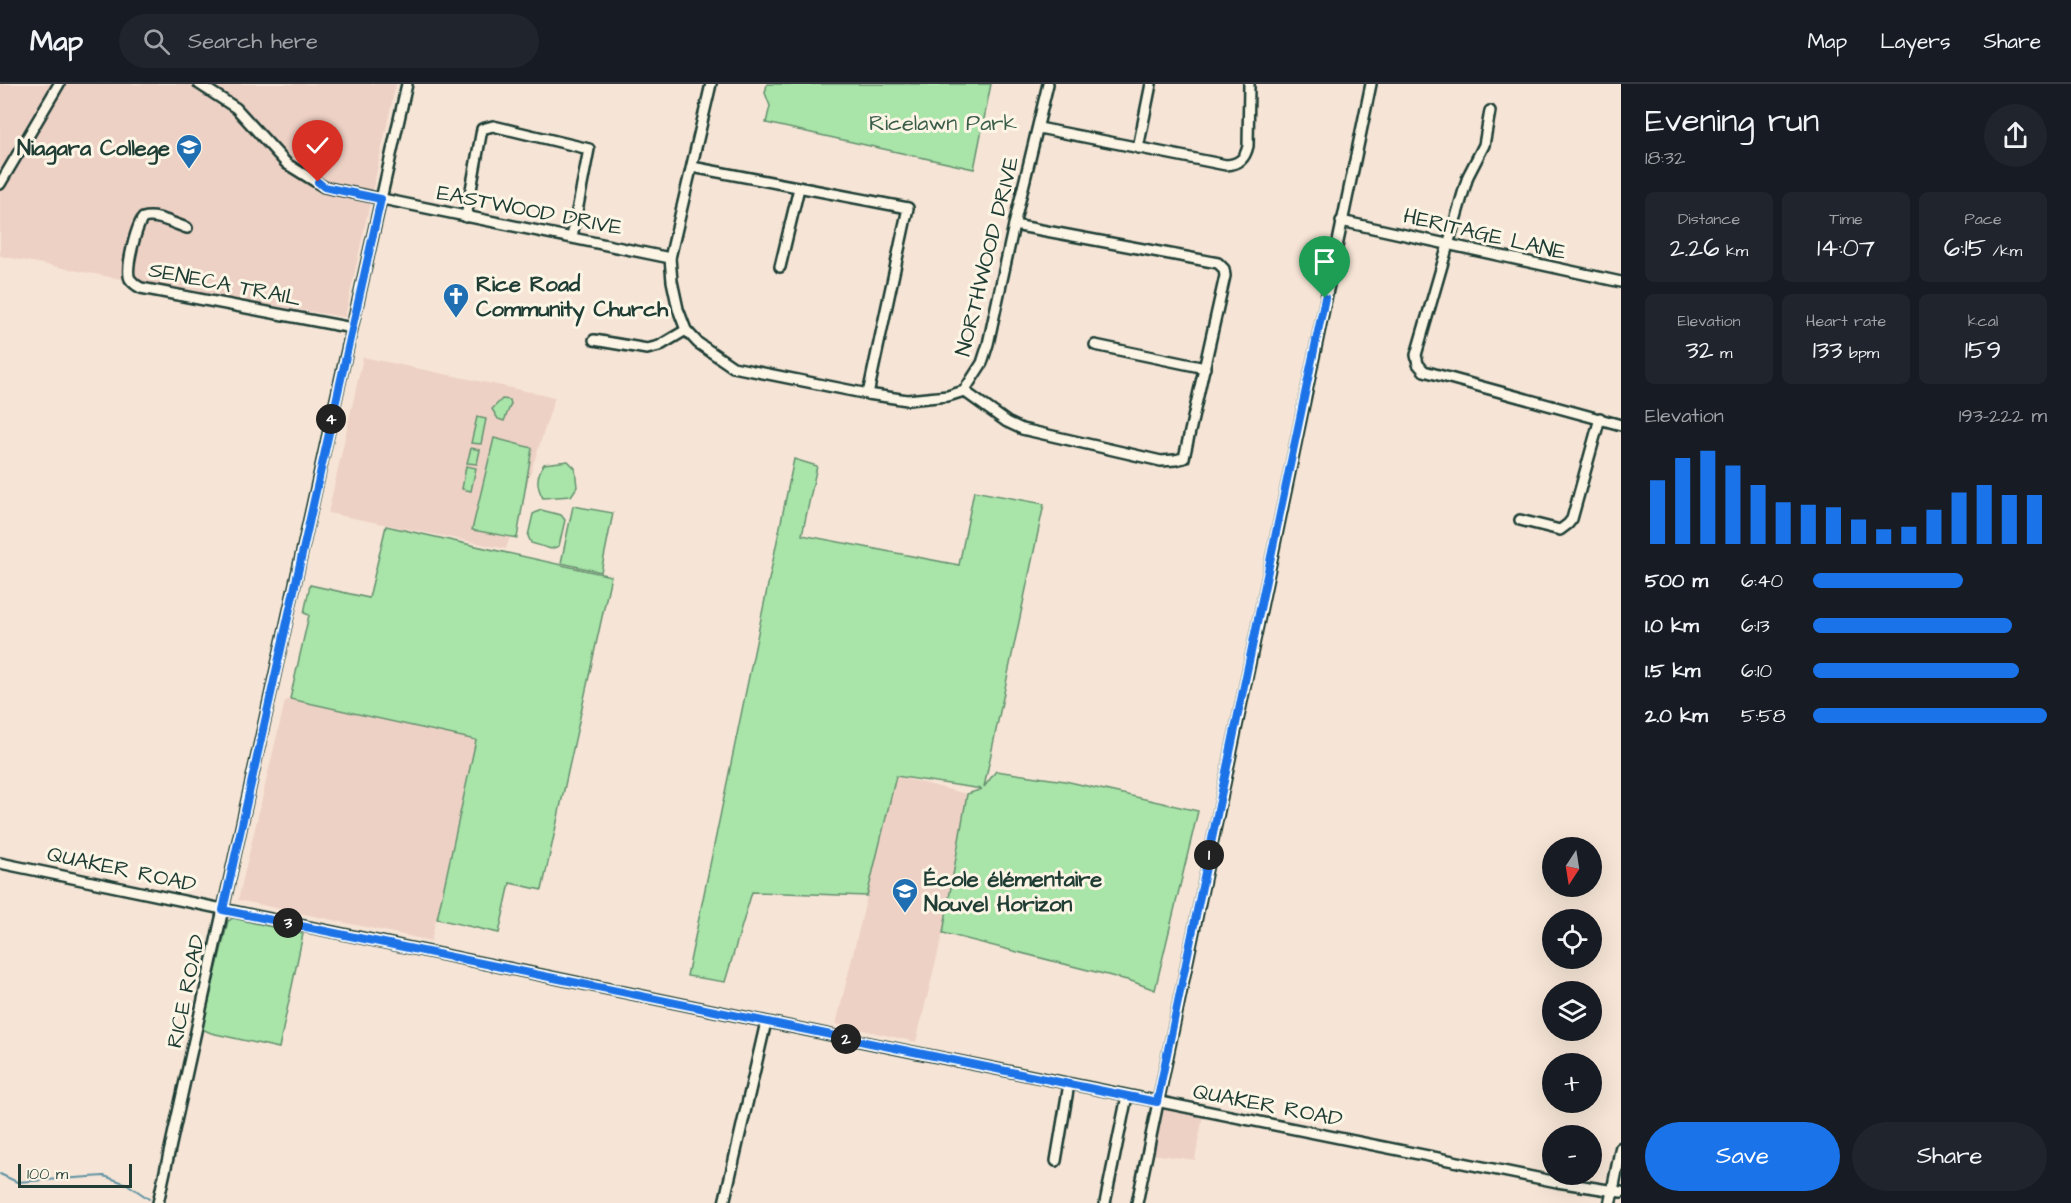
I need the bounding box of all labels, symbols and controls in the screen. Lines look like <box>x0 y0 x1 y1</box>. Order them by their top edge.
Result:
search box <box>119 14 539 68</box>
text: Map <box>30 22 83 61</box>
icon: search <box>140 25 173 58</box>
text: Search here <box>188 26 318 57</box>
text: Map <box>1807 27 1847 56</box>
text: Layers <box>1880 27 1950 56</box>
text: Share <box>1983 27 2041 56</box>
text: Evening run <box>1645 98 1819 144</box>
button: share <box>1984 104 2047 167</box>
park label: Ricelawn Park <box>869 108 1017 139</box>
pin <box>292 120 343 182</box>
icon: check <box>301 129 334 162</box>
school or university icon: Niagara College <box>174 132 204 170</box>
place label: Niagara College <box>17 133 170 165</box>
text: 18:32 <box>1645 144 1686 172</box>
street label: NORTHWOOD DRIVE <box>948 153 1027 359</box>
street label: EASTWOOD DRIVE <box>434 177 625 244</box>
street label: HERITAGE LANE <box>1400 201 1569 268</box>
text: Distance <box>1678 208 1740 230</box>
text: Time <box>1829 208 1863 230</box>
text: Pace <box>1964 208 2002 230</box>
text: 2.26 <box>1670 230 1720 266</box>
text: 14:07 <box>1817 230 1875 266</box>
text: 6:15 <box>1944 230 1986 266</box>
pin <box>1299 236 1350 298</box>
text: km <box>1720 240 1748 262</box>
text: /km <box>1986 240 2022 262</box>
icon: arrive <box>1308 245 1341 278</box>
street label: SENECA TRAIL <box>146 255 304 314</box>
place label: Rice Road Community Church <box>476 269 669 327</box>
church icon: Rice Road Community Church <box>441 281 471 319</box>
text: Elevation <box>1678 310 1740 332</box>
text: Heart rate <box>1806 310 1886 332</box>
text: kcal <box>1968 310 1998 332</box>
text: 32 <box>1686 332 1714 368</box>
text: 133 <box>1813 332 1843 368</box>
text: 159 <box>1965 332 2001 368</box>
text: m <box>1714 342 1732 364</box>
text: bpm <box>1843 342 1879 364</box>
text: Elevation <box>1645 402 1724 430</box>
text: 193–222 m <box>1959 402 2047 430</box>
pin: 4 <box>316 404 346 434</box>
text: 4 <box>326 408 336 430</box>
text: 500 m <box>1645 567 1708 595</box>
text: 6:40 <box>1741 567 1783 595</box>
text: 1.0 km <box>1645 612 1699 640</box>
text: 6:13 <box>1741 612 1770 640</box>
text: 1.5 km <box>1645 657 1700 685</box>
text: 6:10 <box>1741 657 1772 685</box>
text: 2.0 km <box>1645 702 1708 730</box>
text: 5:58 <box>1741 702 1786 730</box>
north arrow <box>1542 837 1602 897</box>
map controls <box>1542 837 1602 1185</box>
street label: QUAKER ROAD <box>44 839 199 900</box>
pin: 1 <box>1194 840 1224 870</box>
text: 1 <box>1208 844 1210 866</box>
place label: École élémentaire Nouvel Horizon <box>924 864 1102 920</box>
school or university icon: École élémentaire Nouvel Horizon <box>890 876 920 914</box>
pin: 3 <box>273 908 303 938</box>
button: locate <box>1542 909 1602 969</box>
text: 3 <box>284 912 292 934</box>
street label: RICE ROAD <box>159 932 214 1051</box>
button: layers <box>1542 981 1602 1041</box>
pin: 2 <box>831 1024 861 1054</box>
text: 2 <box>841 1028 851 1050</box>
button: + <box>1542 1053 1602 1113</box>
street label: QUAKER ROAD <box>1190 1076 1345 1135</box>
button: Save <box>1645 1122 1840 1191</box>
button: Share <box>1852 1122 2047 1191</box>
button: − <box>1542 1125 1602 1185</box>
scale bar <box>18 1161 132 1188</box>
text: 100 m <box>27 1163 68 1185</box>

